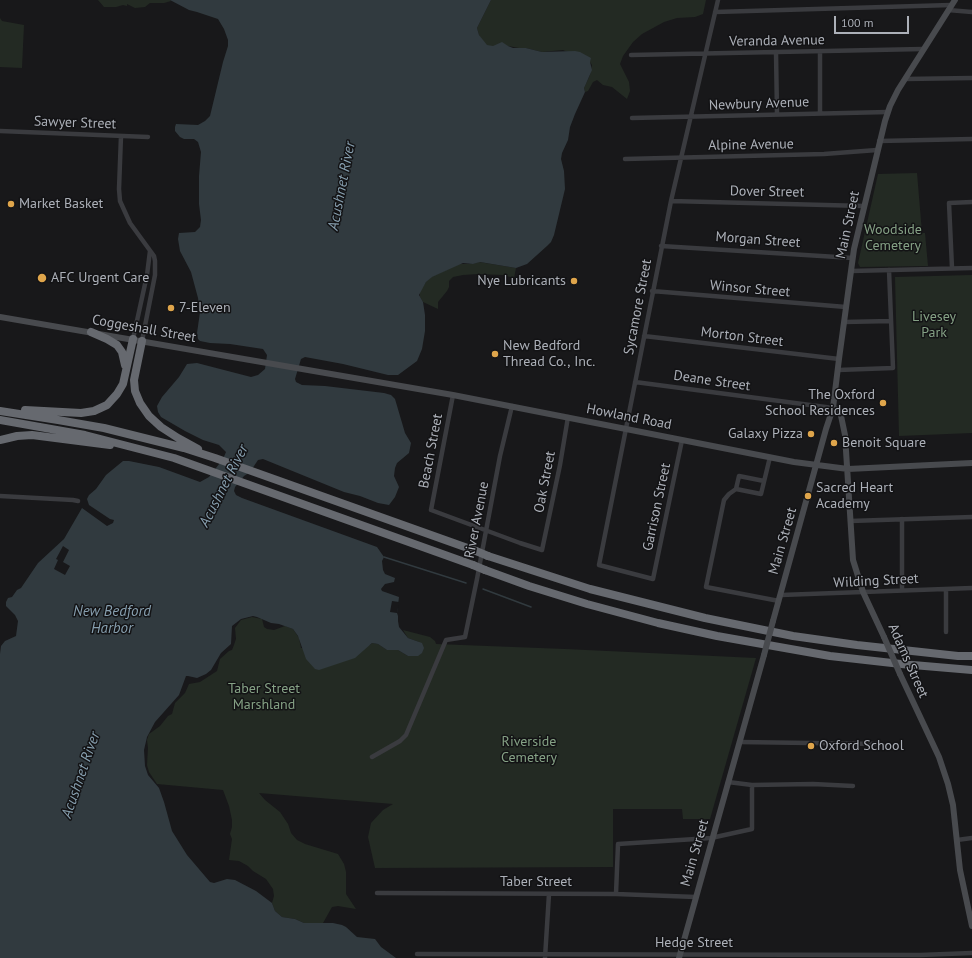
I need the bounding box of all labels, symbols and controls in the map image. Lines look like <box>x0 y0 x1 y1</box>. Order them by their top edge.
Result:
scale bar <box>836 8 911 34</box>
text: 100 m <box>841 15 874 30</box>
street label: Veranda Avenue <box>729 32 825 50</box>
street label: Newbury Avenue <box>708 94 810 114</box>
street label: Sawyer Street <box>33 113 117 133</box>
street label: Alpine Avenue <box>708 136 794 154</box>
water label: Acushnet River <box>325 140 359 232</box>
street label: Dover Street <box>730 183 804 201</box>
street label: Main Street <box>833 190 863 260</box>
place label: Market Basket <box>19 196 103 212</box>
marker: Market Basket <box>6 199 16 209</box>
park label: Woodside Cemetery <box>864 222 922 254</box>
street label: Morgan Street <box>715 229 801 251</box>
street label: Sycamore Street <box>620 258 656 356</box>
place label: AFC Urgent Care <box>51 270 149 286</box>
marker: AFC Urgent Care <box>36 272 48 284</box>
place label: Nye Lubricants <box>477 273 566 289</box>
marker: Nye Lubricants <box>569 276 579 286</box>
street label: Winsor Street <box>709 277 791 301</box>
place label: 7-Eleven <box>179 300 231 316</box>
marker: 7-Eleven <box>166 303 176 313</box>
park label: Livesey Park <box>912 309 956 342</box>
street label: Coggeshall Street <box>91 312 197 346</box>
street label: Morton Street <box>700 324 784 350</box>
place label: New Bedford Thread Co., Inc. <box>503 338 595 370</box>
marker: New Bedford Thread Co., Inc. <box>490 349 500 359</box>
street label: Deane Street <box>672 367 752 395</box>
place label: The Oxford School Residences <box>765 387 875 420</box>
marker: The Oxford School Residences <box>878 398 888 408</box>
street label: Howland Road <box>585 400 673 434</box>
street label: Beach Street <box>416 412 446 490</box>
place label: Galaxy Pizza <box>728 426 803 442</box>
marker: Galaxy Pizza <box>806 429 816 439</box>
place label: Benoit Square <box>842 435 926 451</box>
marker: Benoit Square <box>829 438 839 448</box>
water label: Acushnet River <box>196 442 252 530</box>
street label: Oak Street <box>531 450 559 514</box>
street label: Garrison Street <box>639 462 675 552</box>
street label: River Avenue <box>461 480 493 560</box>
place label: Sacred Heart Academy <box>816 480 893 512</box>
marker: Sacred Heart Academy <box>803 491 813 501</box>
street label: Main Street <box>765 506 801 576</box>
street label: Wilding Street <box>833 570 919 592</box>
water label: New Bedford Harbor <box>73 603 151 638</box>
street label: Adams Street <box>884 621 932 701</box>
park label: Taber Street Marshland <box>228 681 300 714</box>
water label: Acushnet River <box>58 729 104 821</box>
park label: Riverside Cemetery <box>501 734 557 766</box>
place label: Oxford School <box>819 738 904 754</box>
marker: Oxford School <box>806 741 816 751</box>
street label: Main Street <box>677 818 713 888</box>
street label: Taber Street <box>500 874 572 890</box>
street label: Hedge Street <box>655 935 733 951</box>

